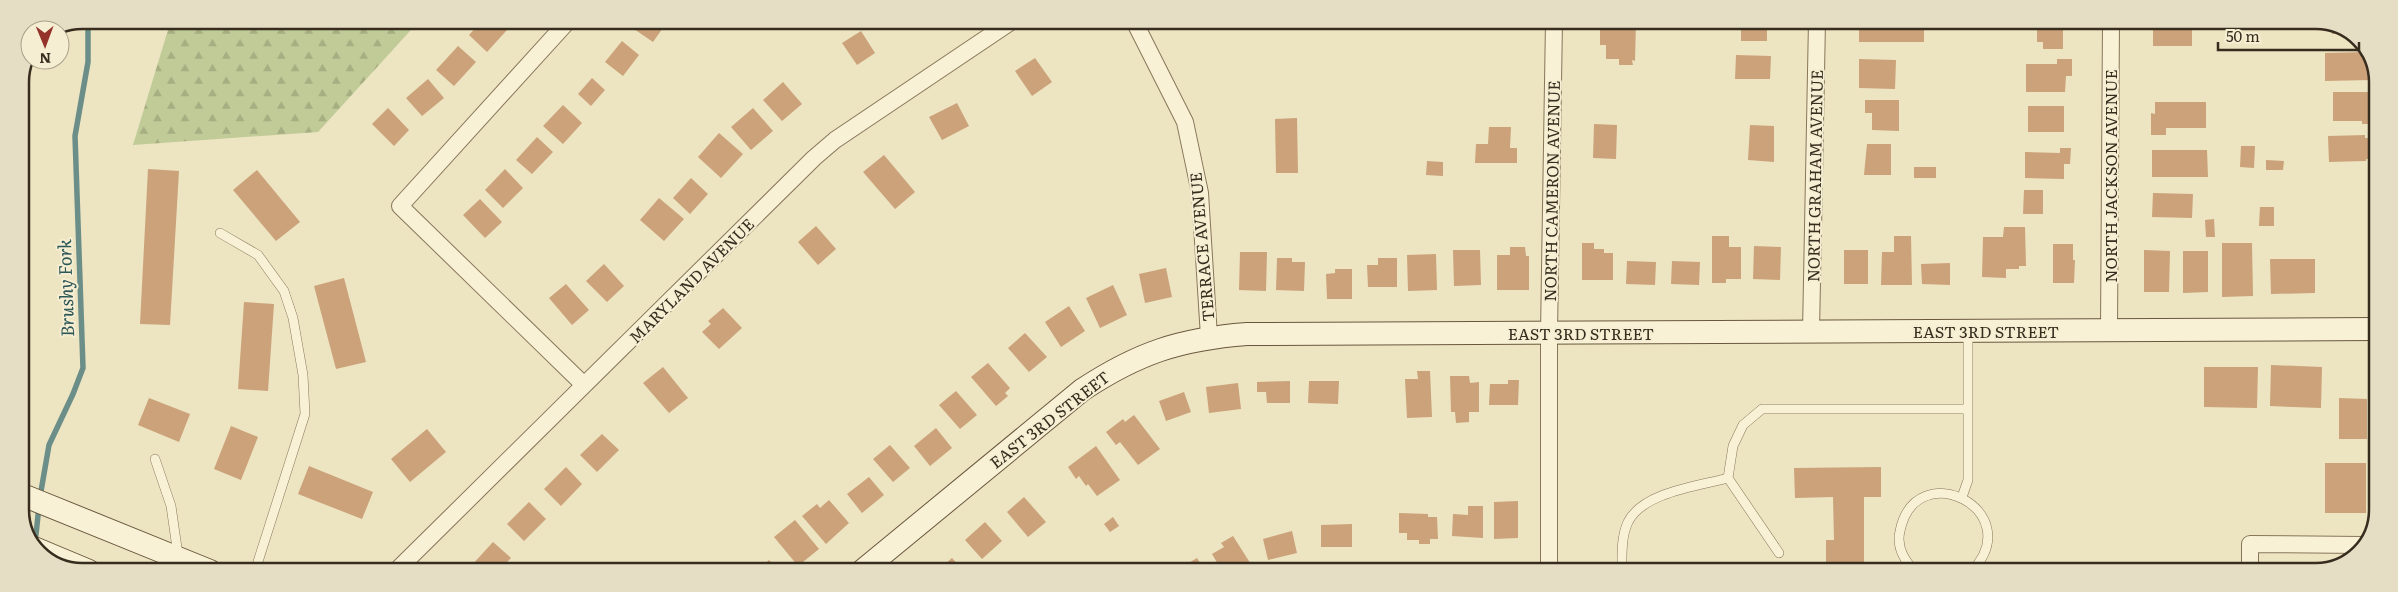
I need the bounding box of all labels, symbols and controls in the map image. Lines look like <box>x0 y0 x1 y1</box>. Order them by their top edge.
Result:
north arrow <box>20 20 70 70</box>
scale bar <box>2218 20 2359 52</box>
text: 50 m <box>2226 24 2260 47</box>
text: N <box>39 49 51 69</box>
street label: NORTH JACKSON AVENUE <box>2098 69 2122 283</box>
street label: NORTH GRAHAM AVENUE <box>1800 70 1828 282</box>
street label: NORTH CAMERON AVENUE <box>1537 80 1565 302</box>
street label: TERRACE AVENUE <box>1183 171 1219 323</box>
street label: MARYLAND AVENUE <box>623 212 759 348</box>
water label: Brushy Fork <box>50 238 80 337</box>
street label: EAST 3RD STREET <box>1913 319 2059 343</box>
street label: EAST 3RD STREET <box>1508 321 1654 345</box>
street label: EAST 3RD STREET <box>984 364 1114 473</box>

